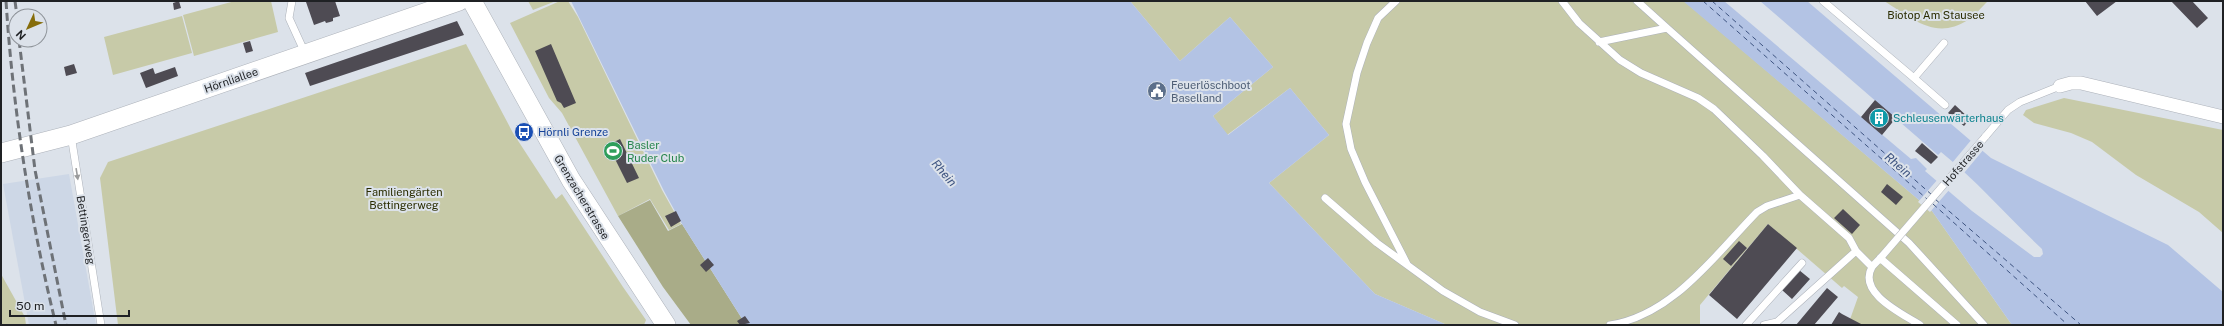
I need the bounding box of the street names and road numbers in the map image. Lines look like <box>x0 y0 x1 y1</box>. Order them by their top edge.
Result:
street label: Hörnliallee <box>203 65 259 95</box>
street label: Hofstrasse <box>1940 138 1986 188</box>
street label: Grenzacherstrasse <box>552 153 612 241</box>
street label: Bettingerweg <box>75 195 97 265</box>

